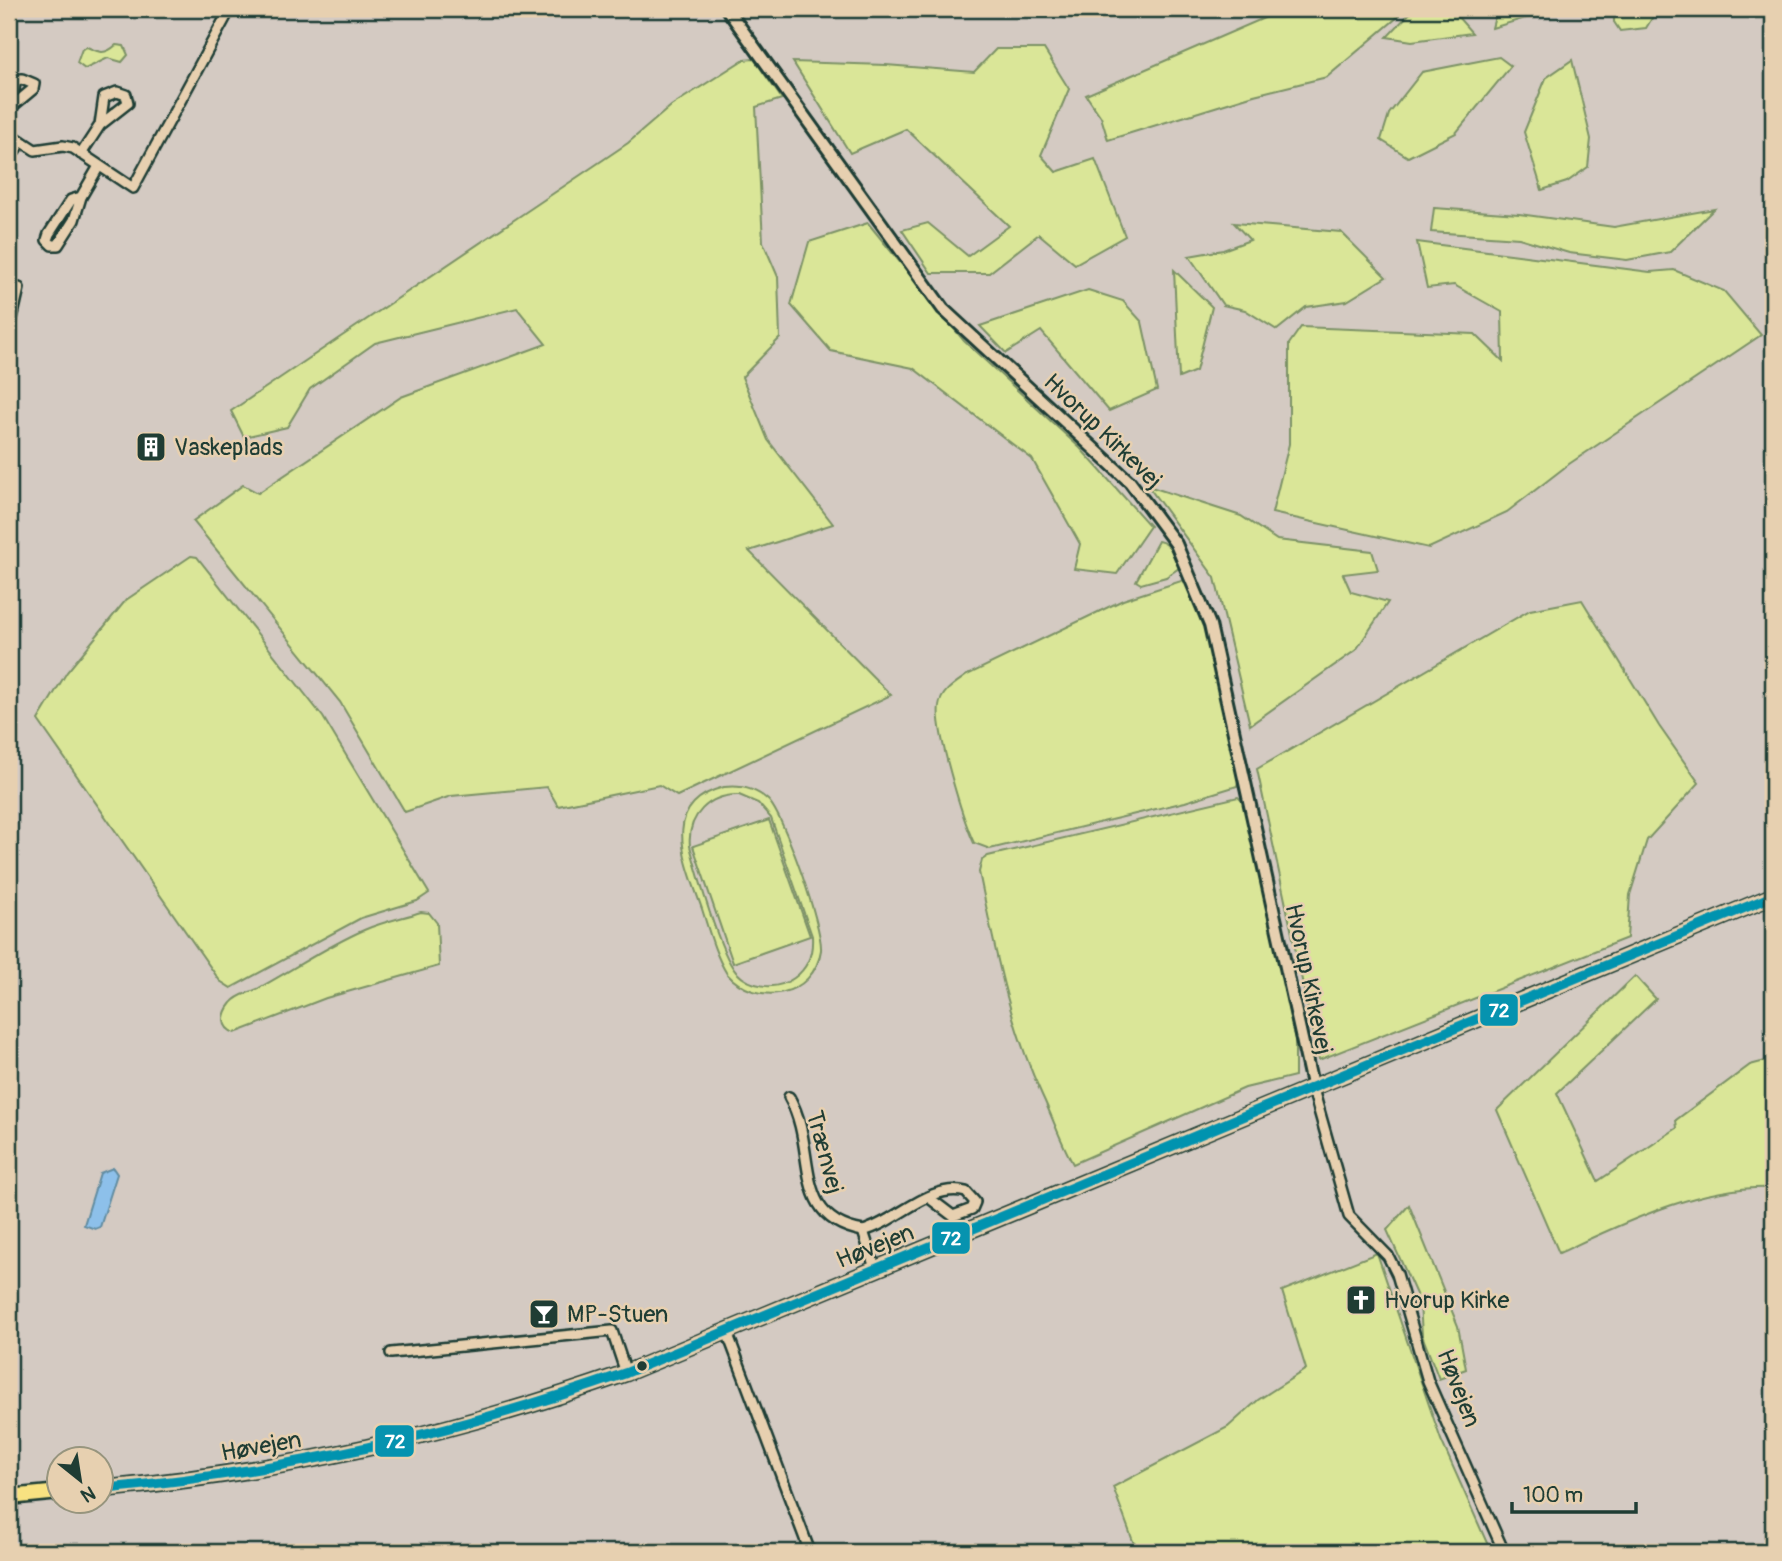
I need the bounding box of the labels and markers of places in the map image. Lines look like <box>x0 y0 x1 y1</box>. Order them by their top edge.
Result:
building icon: Vaskeplads <box>134 430 168 464</box>
place label: Vaskeplads <box>174 433 283 462</box>
church icon: Hvorup Kirke <box>1344 1283 1378 1317</box>
place label: Hvorup Kirke <box>1384 1286 1509 1315</box>
bar icon: MP-Stuen <box>527 1297 561 1331</box>
place label: MP-Stuen <box>567 1300 668 1329</box>
unlabelled marker <box>635 1359 649 1373</box>

